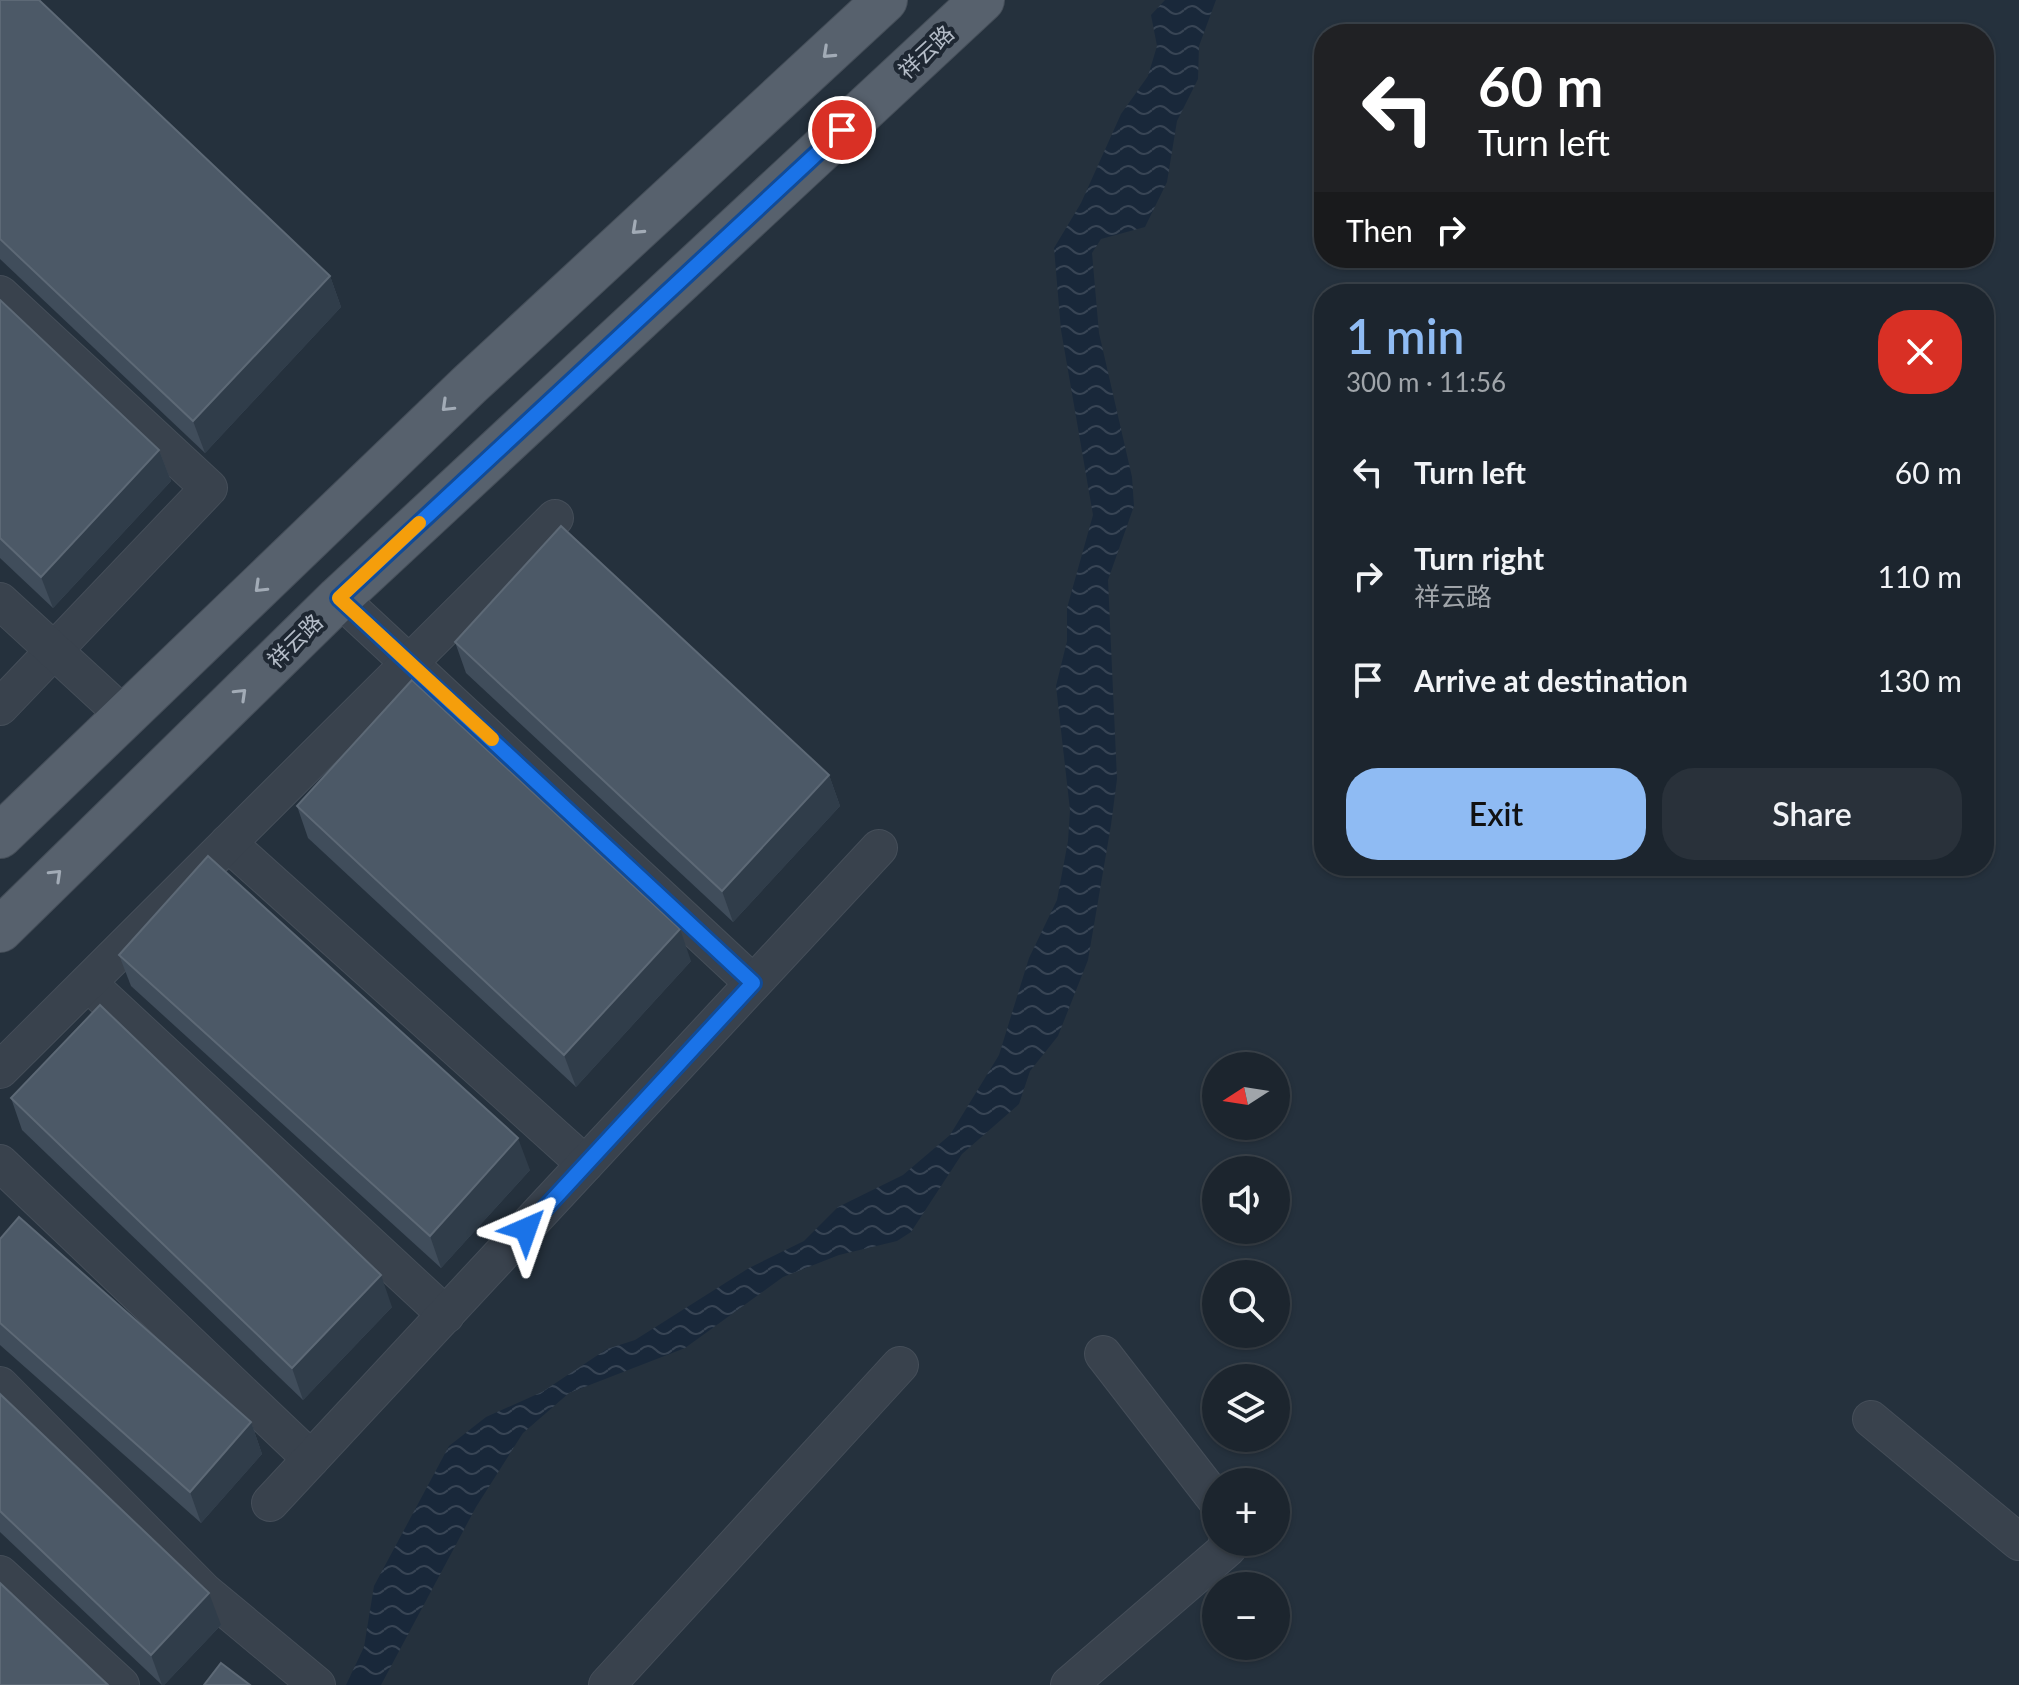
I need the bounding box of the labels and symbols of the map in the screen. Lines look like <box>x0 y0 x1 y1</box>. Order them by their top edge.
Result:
street label: 祥云路 <box>892 19 959 84</box>
one-way arrow <box>823 43 837 58</box>
pin <box>808 96 876 164</box>
one-way arrow <box>632 220 646 235</box>
one-way arrow <box>442 397 456 412</box>
one-way arrow <box>255 578 269 593</box>
street label: 祥云路 <box>262 608 328 673</box>
one-way arrow <box>232 688 246 703</box>
one-way arrow <box>47 870 61 885</box>
north arrow <box>1202 1052 1290 1140</box>
position arrow <box>484 1187 568 1271</box>

